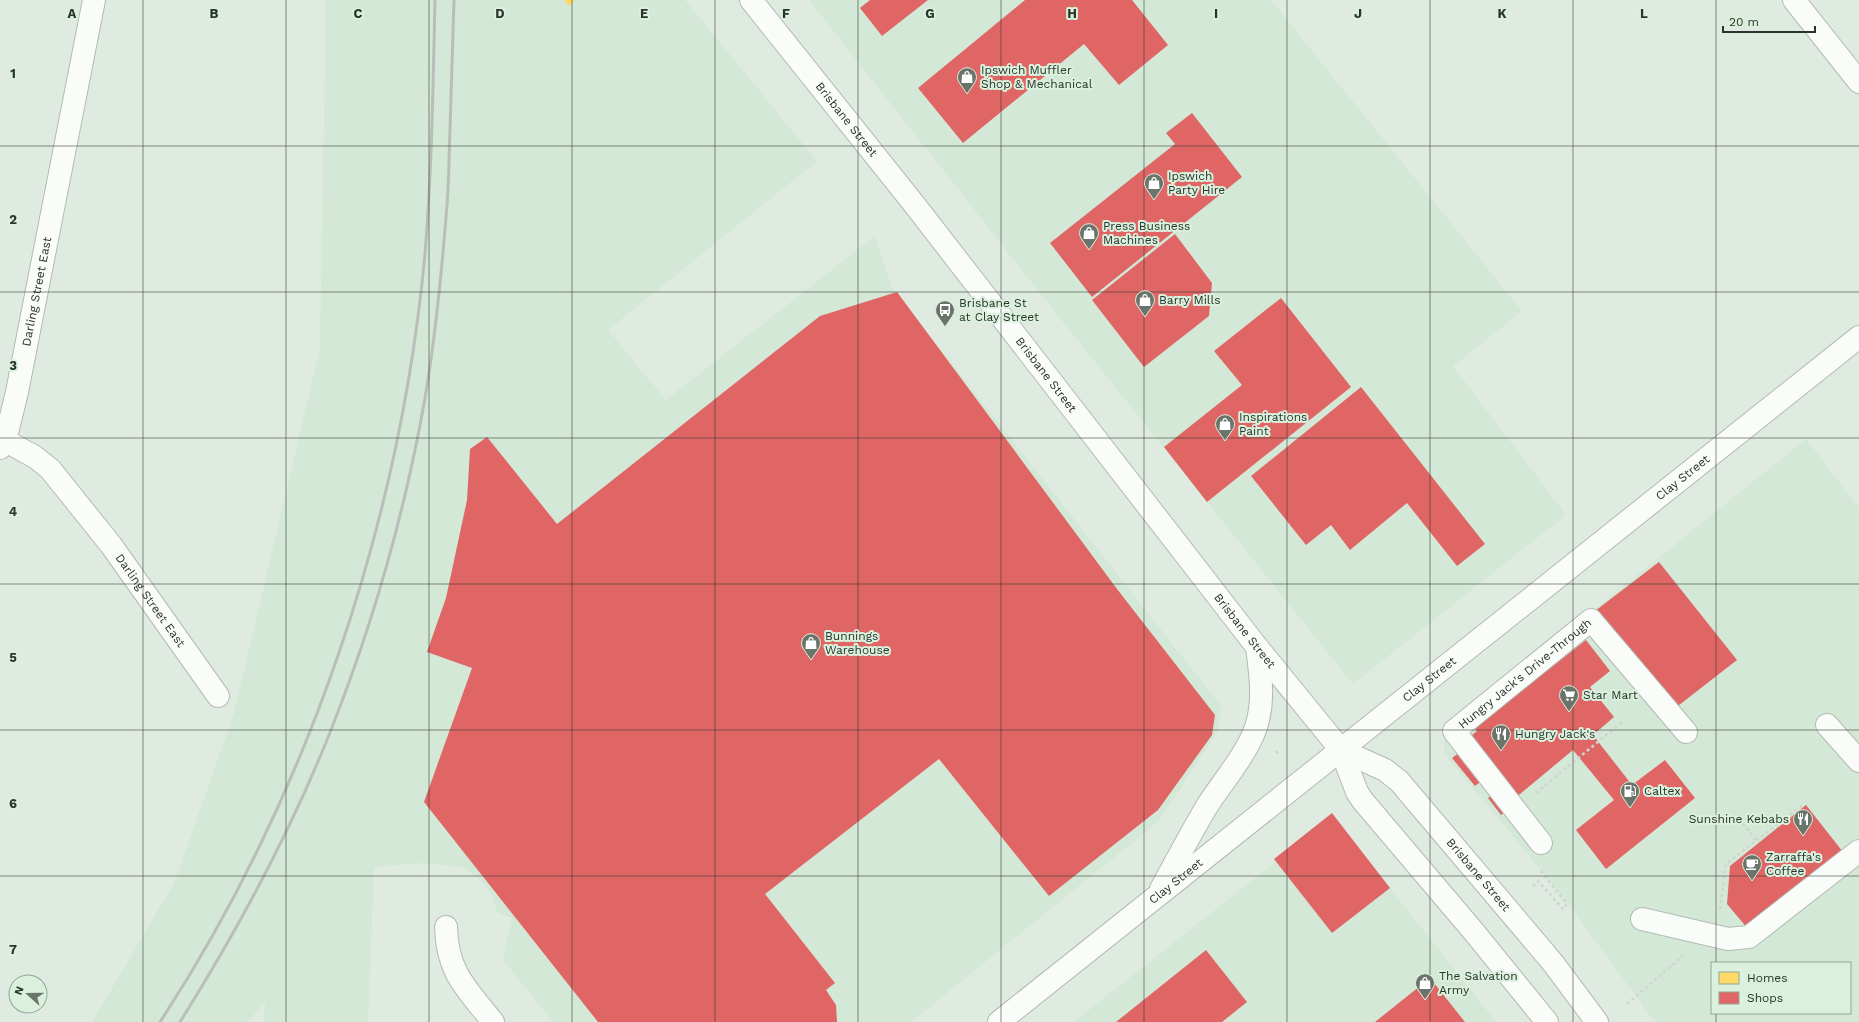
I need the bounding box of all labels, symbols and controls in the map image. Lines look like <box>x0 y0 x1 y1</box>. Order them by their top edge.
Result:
text: A <box>68 6 77 21</box>
text: B <box>210 6 219 21</box>
text: C <box>354 6 363 21</box>
text: D <box>495 6 505 21</box>
text: E <box>640 6 648 21</box>
text: F <box>782 6 790 21</box>
text: G <box>925 6 935 21</box>
text: H <box>1067 6 1077 21</box>
text: I <box>1214 6 1218 21</box>
text: J <box>1354 6 1362 21</box>
text: K <box>1497 6 1507 21</box>
text: L <box>1640 6 1648 21</box>
scale bar <box>1723 8 1815 34</box>
text: 20 m <box>1729 15 1759 29</box>
place label: Ipswich Muffler Shop & Mechanical <box>981 63 1093 91</box>
text: 1 <box>10 66 16 81</box>
shop icon: Ipswich Muffler Shop & Mechanical <box>956 66 978 94</box>
street label: Brisbane Street <box>813 80 880 160</box>
place label: Ipswich Party Hire <box>1168 169 1225 197</box>
shop icon: Ipswich Party Hire <box>1143 172 1165 200</box>
text: 2 <box>9 212 17 227</box>
place label: Press Business Machines <box>1103 219 1190 247</box>
shop icon: Press Business Machines <box>1078 222 1100 250</box>
street label: Darling Street East <box>19 236 54 348</box>
shop icon: Barry Mills <box>1134 289 1156 317</box>
place label: Barry Mills <box>1159 293 1221 307</box>
place label: Brisbane St at Clay Street <box>959 296 1039 324</box>
bus stop icon: Brisbane St at Clay Street <box>934 299 956 327</box>
street label: Brisbane Street <box>1013 334 1080 415</box>
text: 3 <box>9 358 17 373</box>
place label: Inspirations Paint <box>1239 410 1307 438</box>
shop icon: Inspirations Paint <box>1214 413 1236 441</box>
street label: Clay Street <box>1653 452 1712 503</box>
text: 4 <box>9 504 18 519</box>
street label: Darling Street East <box>112 551 188 650</box>
street label: Brisbane Street <box>1211 591 1278 671</box>
street label: Hungry Jack's Drive-Through <box>1454 619 1594 733</box>
place label: Bunnings Warehouse <box>825 629 890 657</box>
shop icon: Bunnings Warehouse <box>800 632 822 660</box>
text: 5 <box>9 650 17 665</box>
street label: Clay Street <box>1400 654 1459 705</box>
supermarket icon: Star Mart <box>1558 684 1580 712</box>
place label: Star Mart <box>1583 688 1638 702</box>
restaurant icon: Hungry Jack's <box>1490 723 1512 751</box>
place label: Hungry Jack's <box>1515 727 1596 741</box>
fuel station icon: Caltex <box>1619 780 1641 808</box>
place label: Caltex <box>1644 784 1681 798</box>
text: 6 <box>9 796 17 811</box>
restaurant icon: Sunshine Kebabs <box>1792 808 1814 836</box>
place label: Sunshine Kebabs <box>1689 812 1789 826</box>
street label: Brisbane Street <box>1444 835 1513 914</box>
place label: Zarraffa's Coffee <box>1766 850 1821 878</box>
cafe icon: Zarraffa's Coffee <box>1741 853 1763 881</box>
street label: Clay Street <box>1146 856 1205 907</box>
text: 7 <box>9 942 17 957</box>
legend <box>1711 962 1851 1014</box>
place label: The Salvation Army <box>1439 969 1518 997</box>
text: Homes <box>1747 971 1788 985</box>
shop icon: The Salvation Army <box>1414 972 1436 1000</box>
north arrow <box>8 974 48 1014</box>
text: N <box>12 984 27 997</box>
text: Shops <box>1747 991 1783 1005</box>

